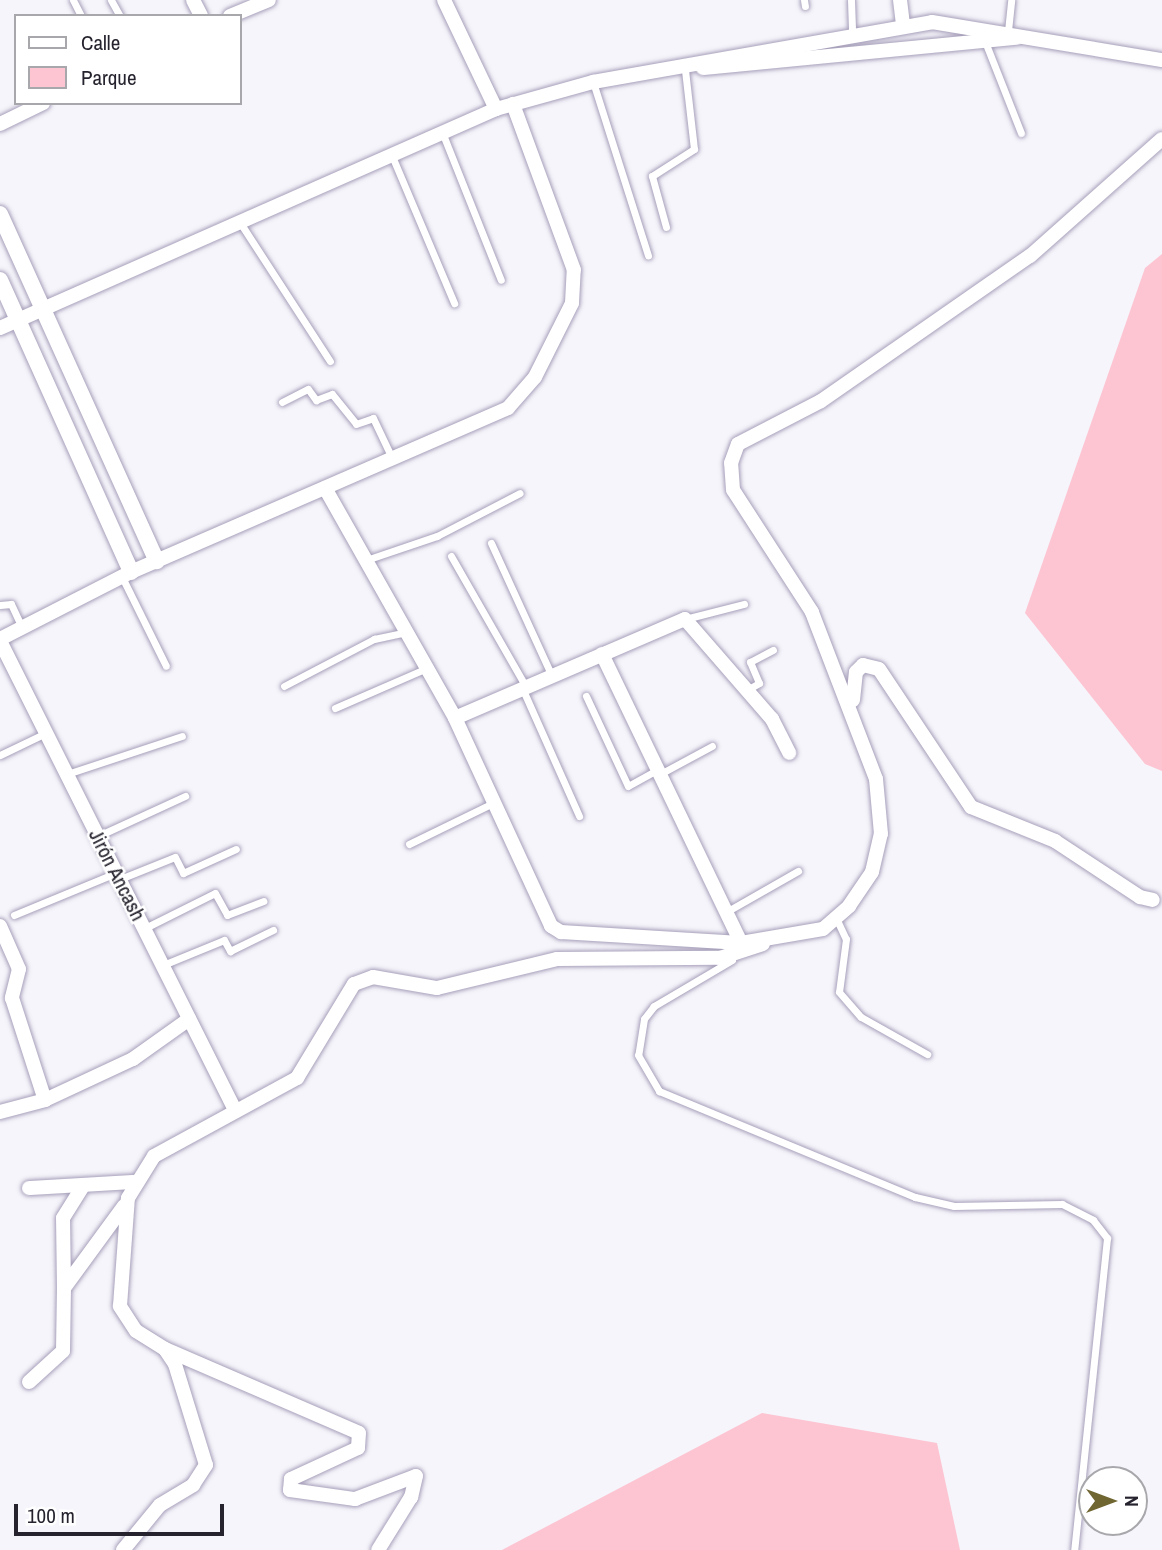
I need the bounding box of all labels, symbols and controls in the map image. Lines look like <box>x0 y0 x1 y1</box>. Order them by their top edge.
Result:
legend <box>14 14 242 105</box>
text: Calle <box>81 28 120 57</box>
text: Parque <box>81 63 137 92</box>
street label: Jirón Ancash <box>83 825 151 925</box>
north arrow <box>1078 1466 1148 1536</box>
scale bar <box>18 1490 228 1534</box>
text: N <box>1119 1495 1145 1507</box>
text: 100 m <box>27 1501 75 1530</box>

